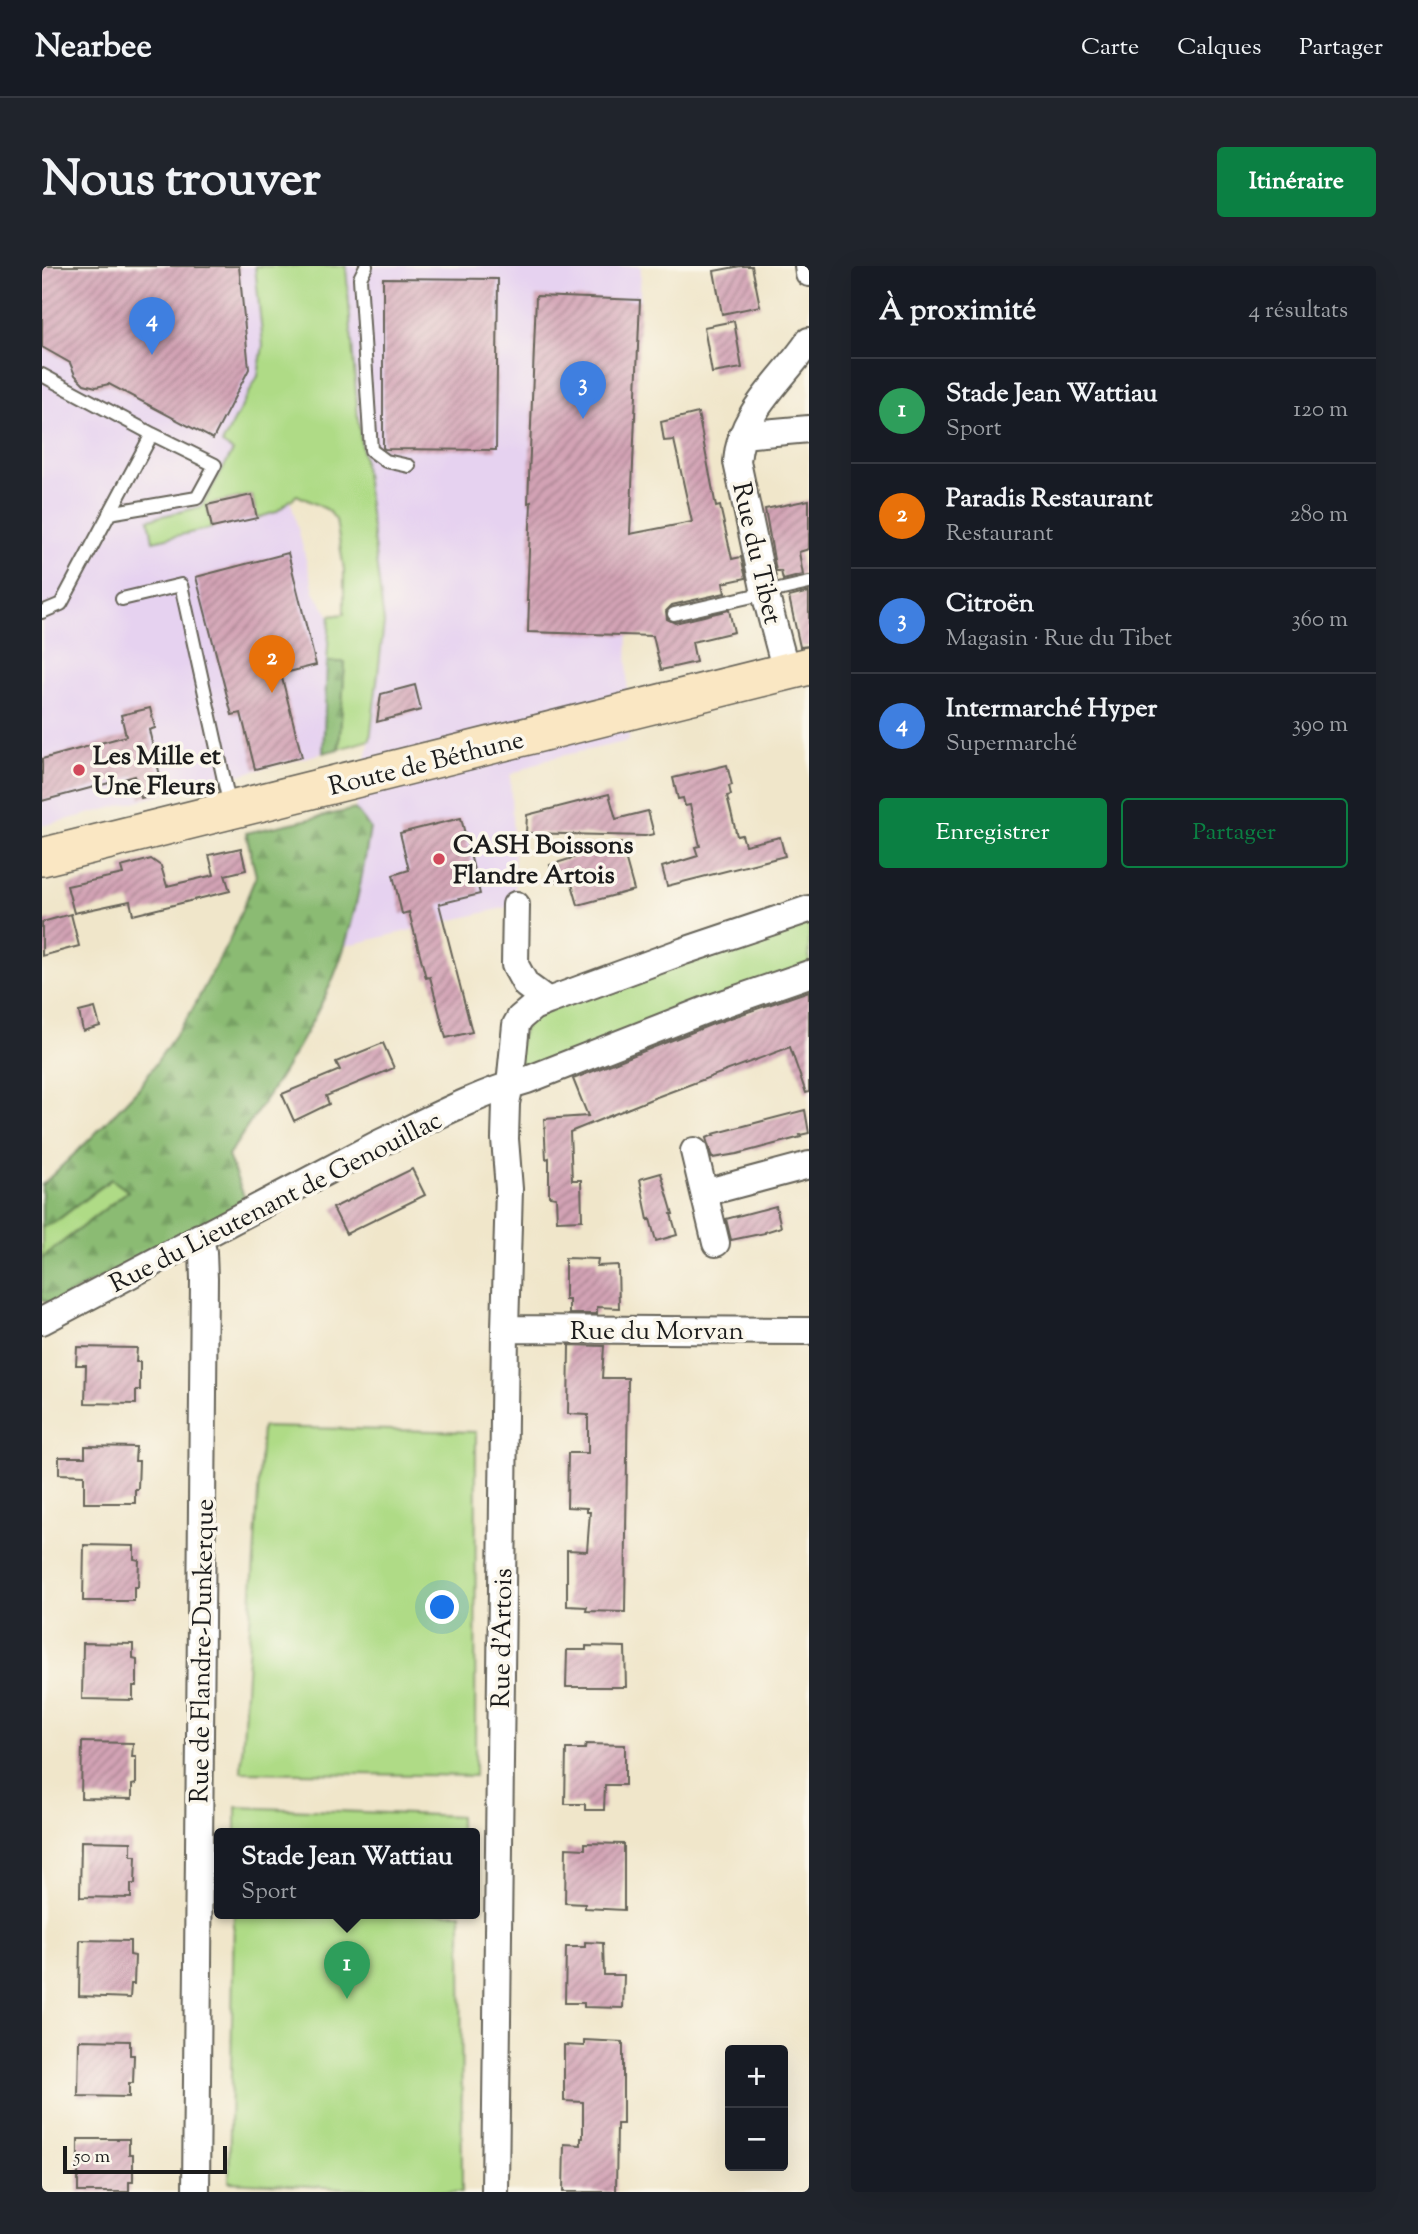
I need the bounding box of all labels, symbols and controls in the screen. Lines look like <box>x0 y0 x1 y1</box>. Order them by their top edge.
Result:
text: Nearbee <box>35 24 152 72</box>
text: Carte <box>1081 31 1139 65</box>
text: Calques <box>1177 31 1261 65</box>
text: Partager <box>1299 31 1383 65</box>
text: Nous trouver <box>42 147 321 217</box>
button: Itinéraire <box>1217 147 1376 217</box>
text: À proximité <box>879 290 1036 333</box>
text: 4 résultats <box>1249 295 1348 328</box>
pin: 4 <box>129 297 175 355</box>
pin: 3 <box>560 361 606 419</box>
text: Stade Jean Wattiau <box>946 376 1157 413</box>
text: 1 <box>898 394 906 427</box>
text: 120 m <box>1293 394 1348 427</box>
text: Sport <box>946 413 1002 446</box>
street label: Rue du Tibet <box>721 479 790 628</box>
text: Paradis Restaurant <box>946 481 1153 518</box>
text: 2 <box>897 499 907 532</box>
text: 280 m <box>1290 499 1348 532</box>
text: Restaurant <box>946 518 1053 551</box>
text: Citroën <box>946 586 1034 623</box>
text: 3 <box>897 604 907 637</box>
text: 360 m <box>1291 604 1348 637</box>
text: Magasin · Rue du Tibet <box>946 623 1172 656</box>
pin: 2 <box>249 635 295 693</box>
text: Intermarché Hyper <box>946 691 1157 728</box>
text: 4 <box>896 709 908 742</box>
text: 390 m <box>1292 709 1348 742</box>
street label: Route de Béthune <box>325 722 528 807</box>
text: Supermarché <box>946 728 1077 761</box>
place label: Les Mille et Une Fleurs <box>93 739 221 806</box>
marker: Les Mille et Une Fleurs <box>71 762 87 778</box>
button: Enregistrer <box>879 798 1107 868</box>
button: Partager <box>1121 798 1348 868</box>
place label: CASH Boissons Flandre Artois <box>453 828 633 895</box>
marker: CASH Boissons Flandre Artois <box>431 851 447 867</box>
street label: Rue du Lieutenant de Genouillac <box>104 1103 449 1303</box>
street label: Rue du Morvan <box>570 1314 744 1351</box>
street label: Rue de Flandre-Dunkerque <box>182 1499 225 1804</box>
street label: Rue d'Artois <box>484 1568 523 1708</box>
your location <box>425 1590 459 1624</box>
popup <box>214 1828 480 1919</box>
text: Stade Jean Wattiau <box>241 1839 453 1876</box>
text: Sport <box>241 1876 297 1909</box>
pin: 1 <box>324 1941 370 1999</box>
map controls <box>725 2045 788 2171</box>
button: + <box>725 2045 788 2108</box>
button: − <box>725 2108 788 2171</box>
scale bar <box>63 2143 228 2175</box>
text: 50 m <box>74 2144 110 2171</box>

